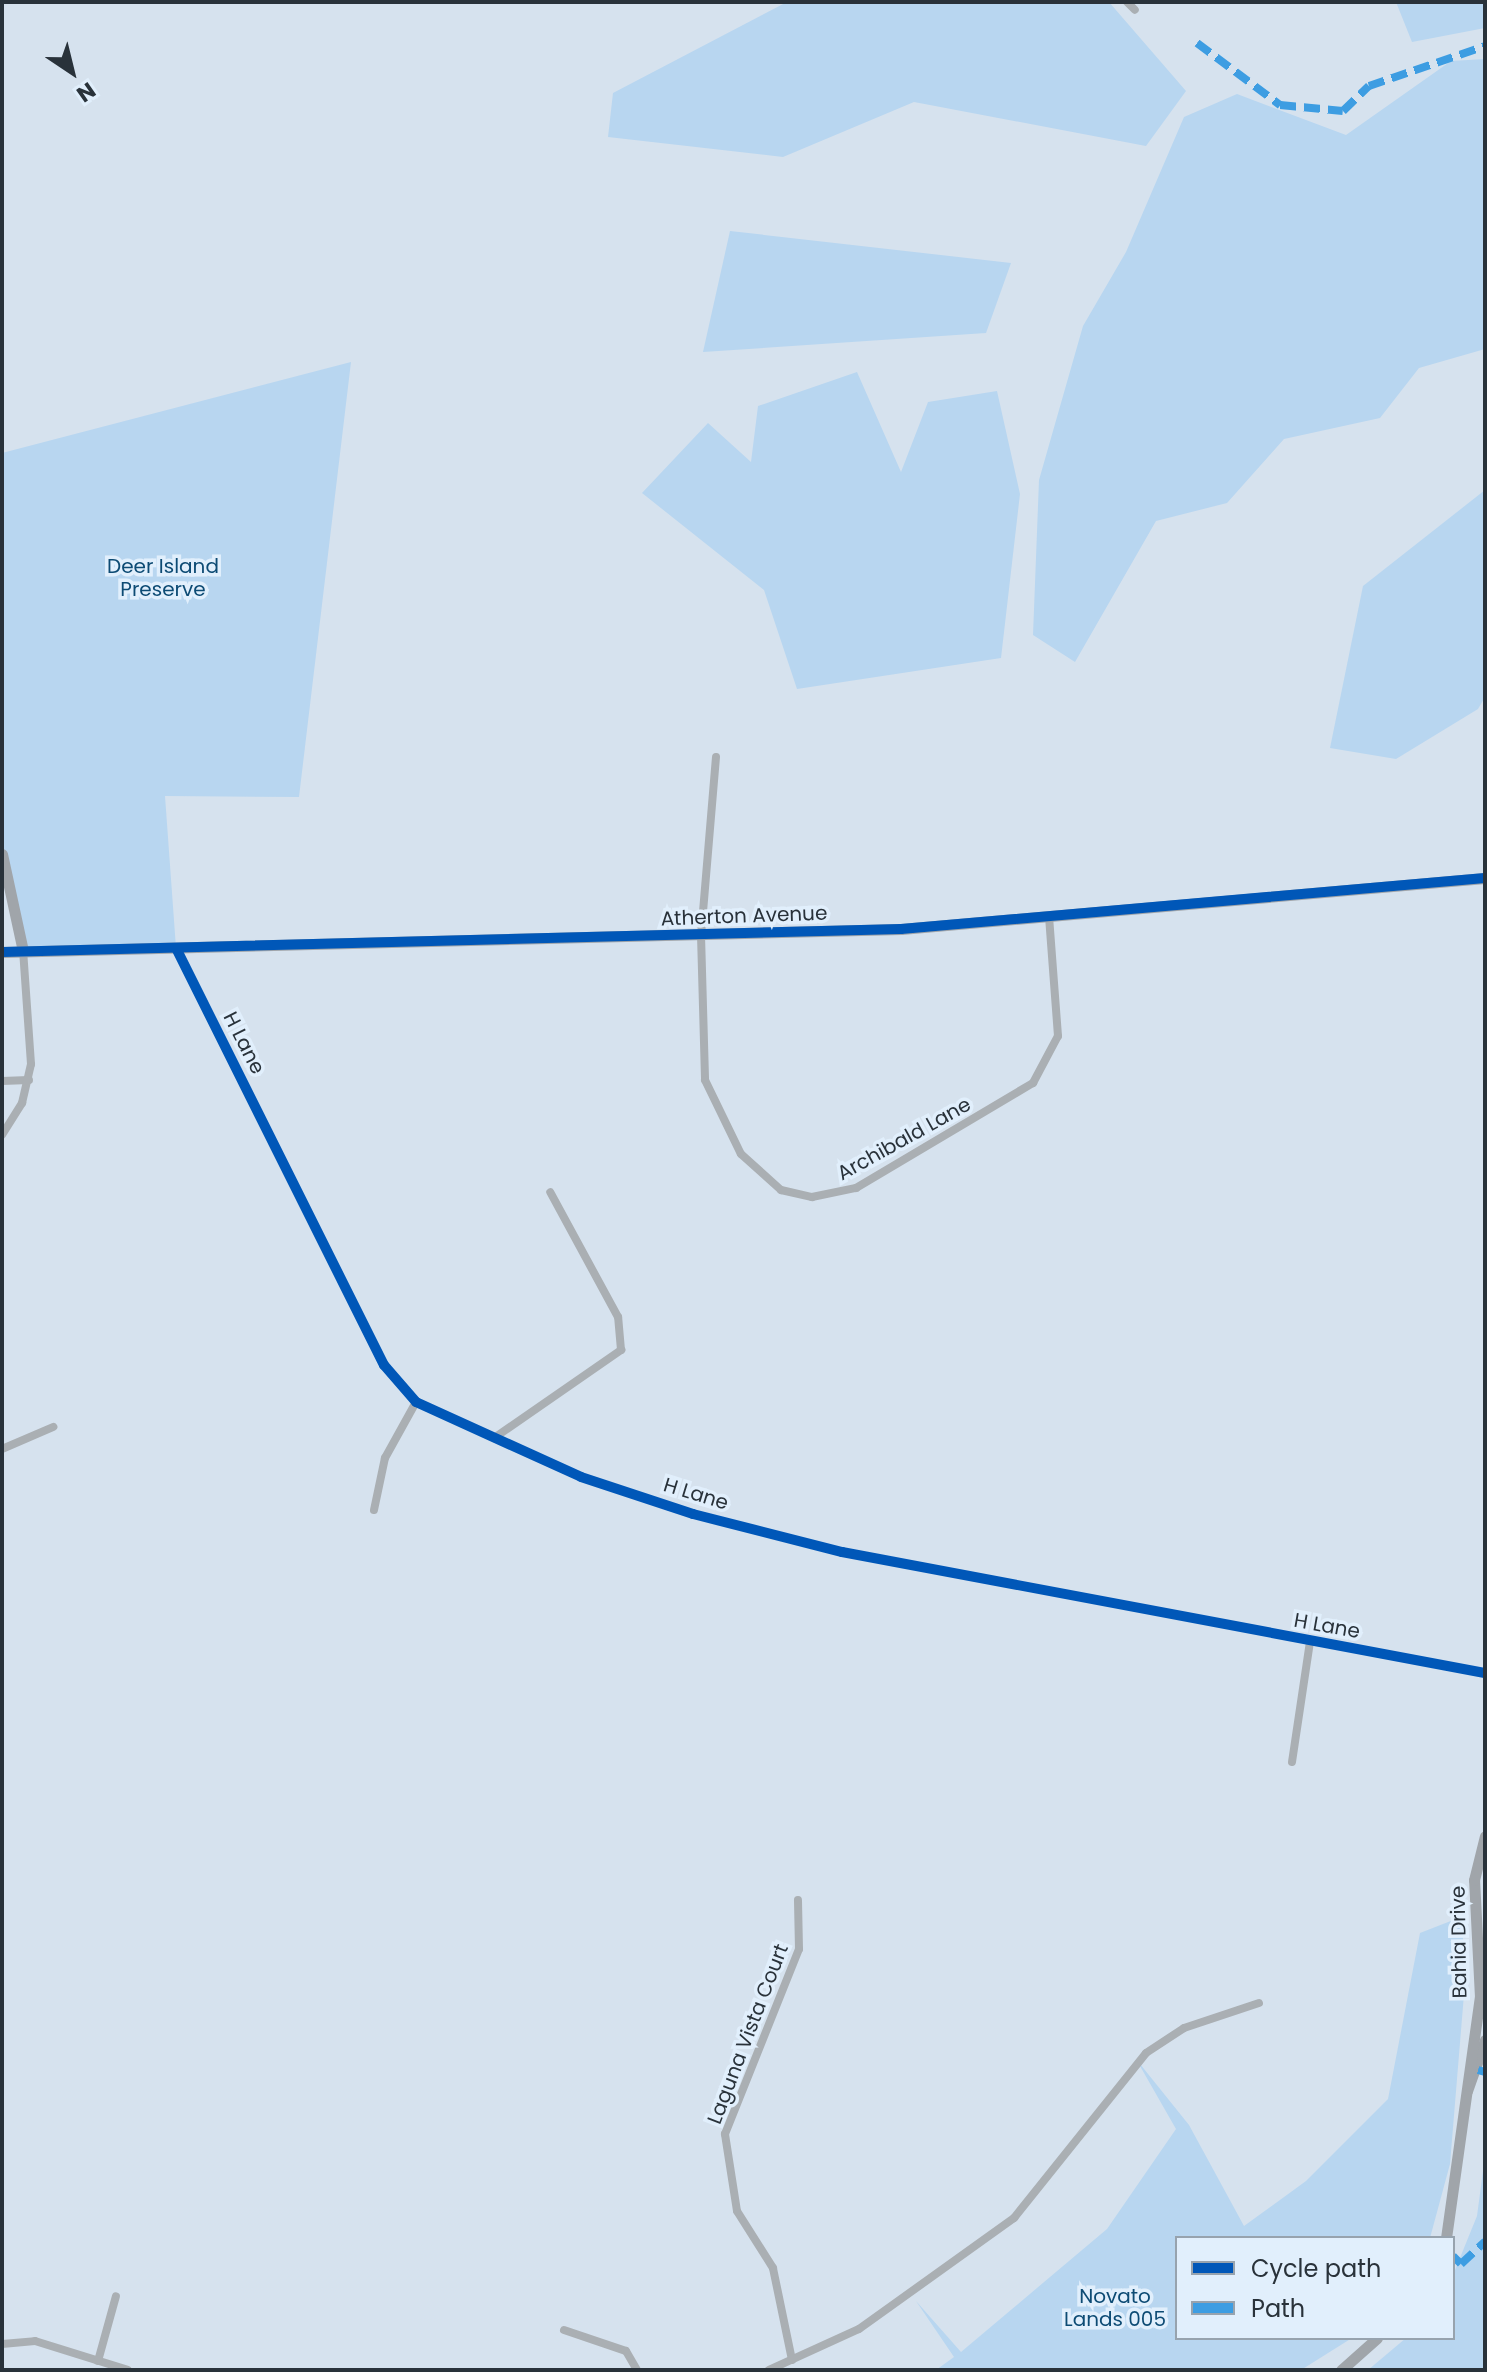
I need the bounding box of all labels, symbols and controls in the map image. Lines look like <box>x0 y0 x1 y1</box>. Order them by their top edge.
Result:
north arrow <box>32 32 112 112</box>
text: N <box>70 75 102 110</box>
park label: Deer Island Preserve <box>107 555 219 602</box>
street label: Atherton Avenue <box>660 901 828 931</box>
street label: H Lane <box>218 1008 270 1078</box>
street label: Archibald Lane <box>833 1092 975 1186</box>
street label: H Lane <box>661 1473 731 1515</box>
street label: H Lane <box>1292 1608 1362 1644</box>
street label: Bahia Drive <box>1446 1886 1472 1998</box>
street label: Laguna Vista Court <box>703 1941 793 2127</box>
legend <box>1175 2236 1455 2340</box>
text: Cycle path <box>1251 2252 1381 2285</box>
park label: Novato Lands 005 <box>1064 2285 1166 2332</box>
text: Path <box>1251 2292 1305 2325</box>

